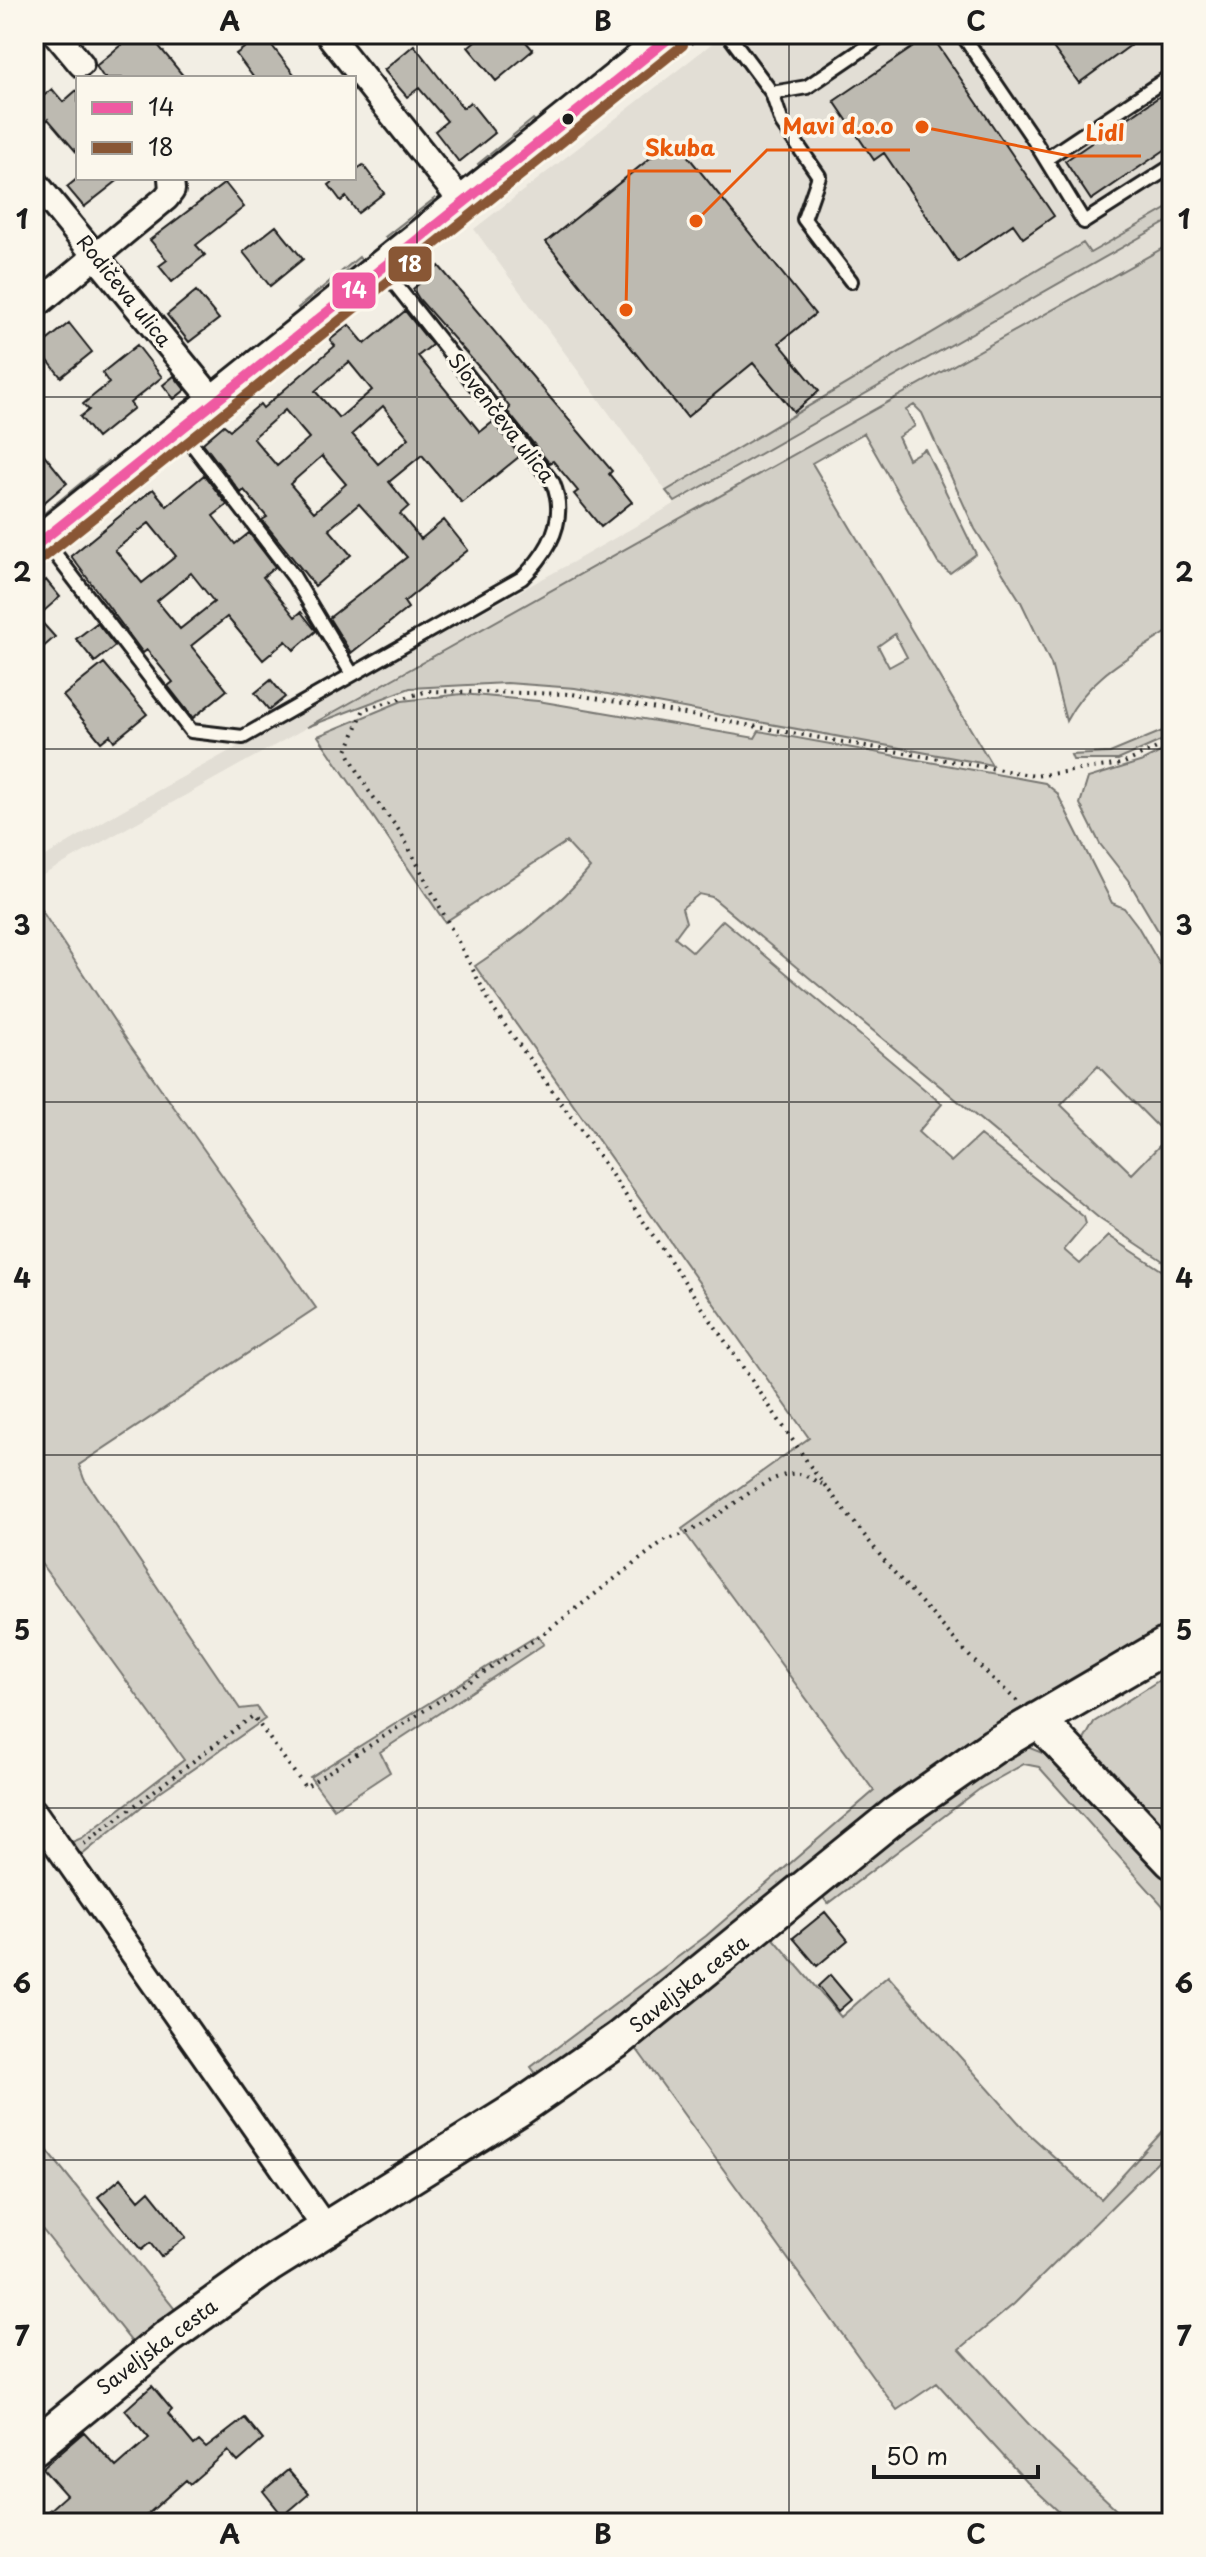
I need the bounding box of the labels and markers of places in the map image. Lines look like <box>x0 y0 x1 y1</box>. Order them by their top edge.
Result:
callout: Mavi d.o.o <box>767 104 910 150</box>
callout: Lidl <box>1070 110 1141 156</box>
unlabelled marker <box>560 111 576 127</box>
callout: Skuba <box>629 125 731 171</box>

